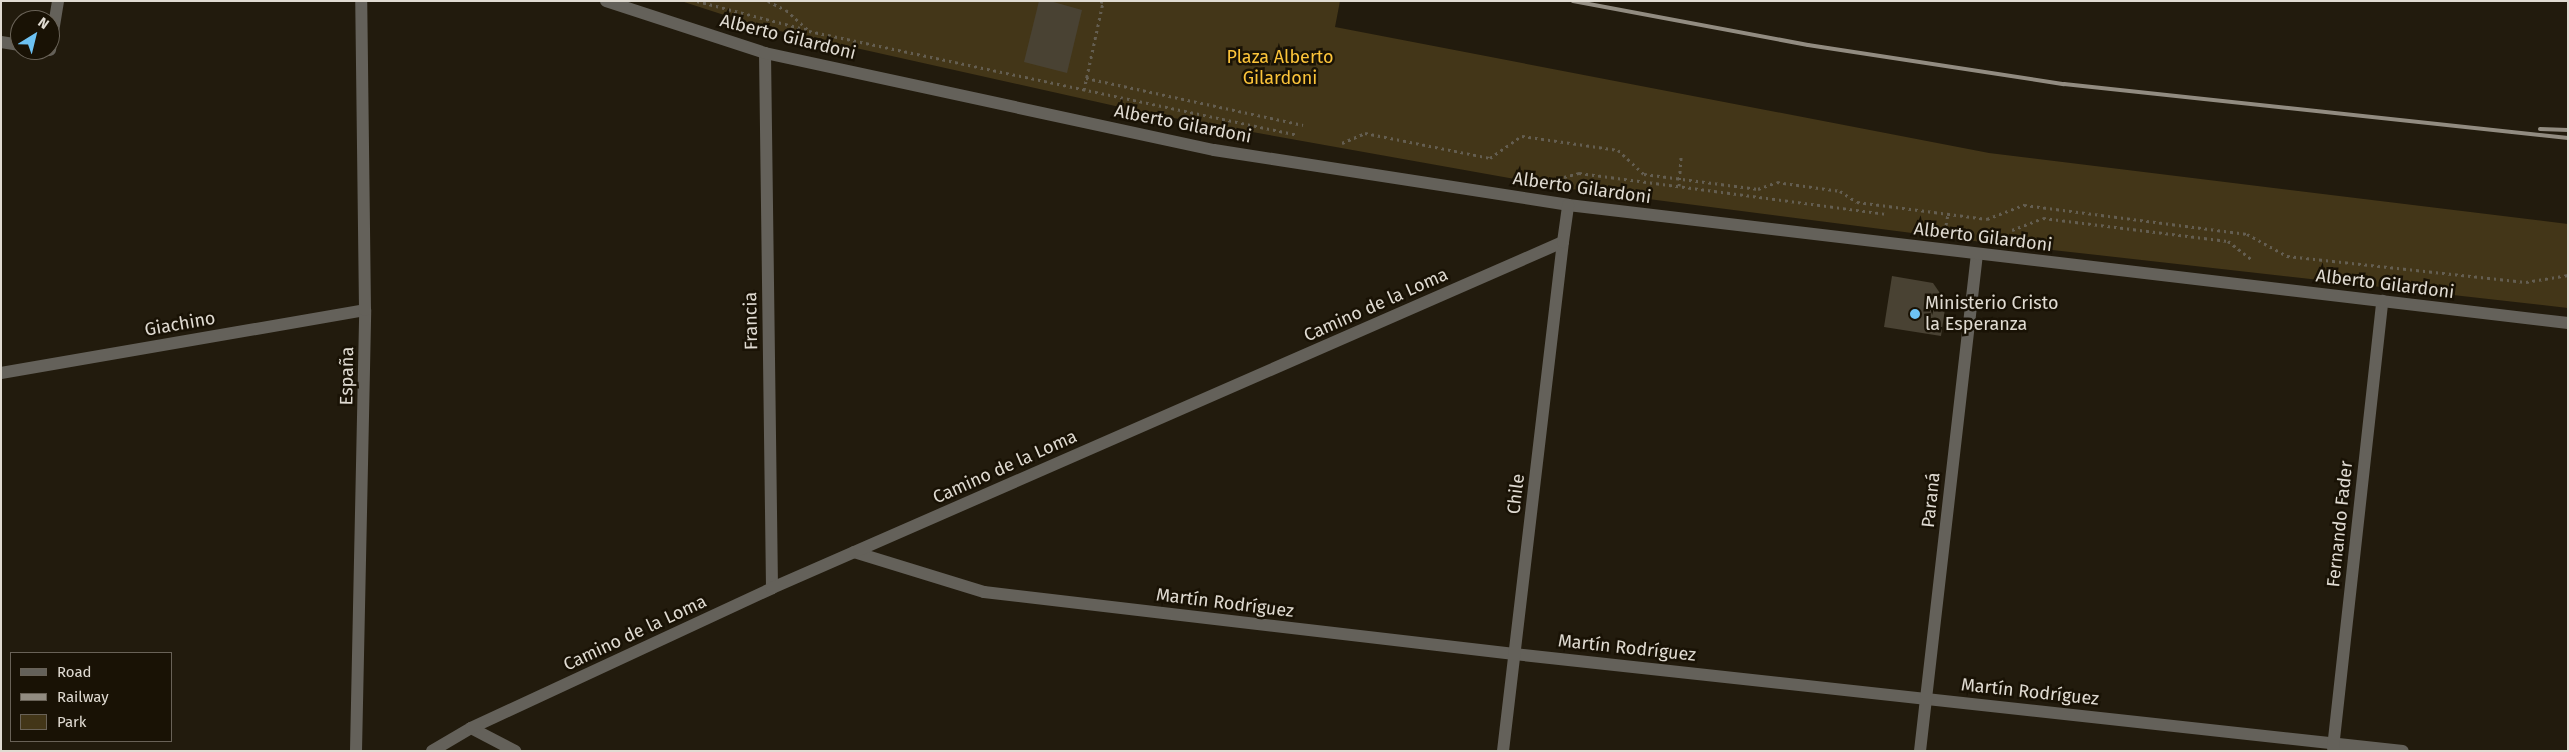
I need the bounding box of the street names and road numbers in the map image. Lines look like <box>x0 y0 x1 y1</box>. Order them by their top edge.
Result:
street label: Alberto Gilardoni <box>718 10 858 64</box>
street label: Alberto Gilardoni <box>1113 100 1253 148</box>
street label: Alberto Gilardoni <box>1512 168 1652 208</box>
street label: Alberto Gilardoni <box>1913 218 2053 256</box>
street label: Camino de la Loma <box>1301 264 1451 346</box>
street label: Alberto Gilardoni <box>2315 265 2455 303</box>
street label: Francia <box>740 292 762 350</box>
street label: Giachino <box>143 307 217 341</box>
street label: España <box>336 347 358 405</box>
street label: Camino de la Loma <box>930 426 1080 508</box>
street label: Fernando Fader <box>2323 460 2357 588</box>
street label: Paraná <box>1917 471 1945 529</box>
street label: Chile <box>1503 473 1529 515</box>
street label: Martín Rodríguez <box>1155 584 1295 622</box>
street label: Camino de la Loma <box>560 590 710 676</box>
street label: Martín Rodríguez <box>1557 630 1697 666</box>
street label: Martín Rodríguez <box>1960 674 2100 710</box>

